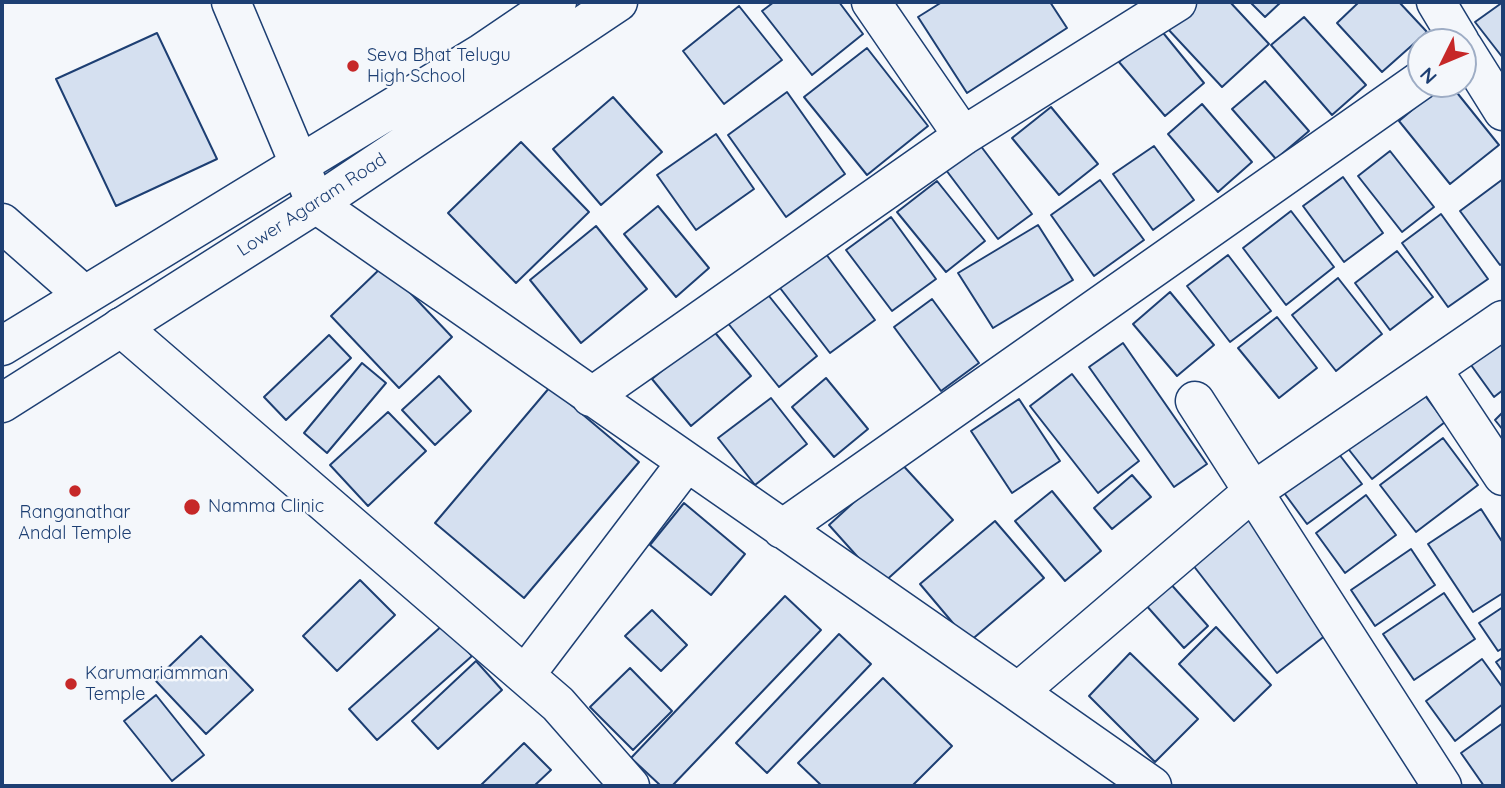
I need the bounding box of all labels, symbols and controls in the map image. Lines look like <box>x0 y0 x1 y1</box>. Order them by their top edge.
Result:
north arrow <box>1407 28 1477 98</box>
place label: Seva Bhat Telugu High School <box>367 45 511 88</box>
marker: Seva Bhat Telugu High School <box>345 58 361 74</box>
text: N <box>1415 63 1442 89</box>
street label: Lower Agaram Road <box>233 149 391 261</box>
marker: Ranganathar Andal Temple <box>67 483 83 499</box>
place label: Namma Clinic <box>208 496 324 518</box>
marker: Namma Clinic <box>182 497 202 517</box>
place label: Ranganathar Andal Temple <box>18 502 132 544</box>
place label: Karumariamman Temple <box>85 663 228 706</box>
marker: Karumariamman Temple <box>63 676 79 692</box>

